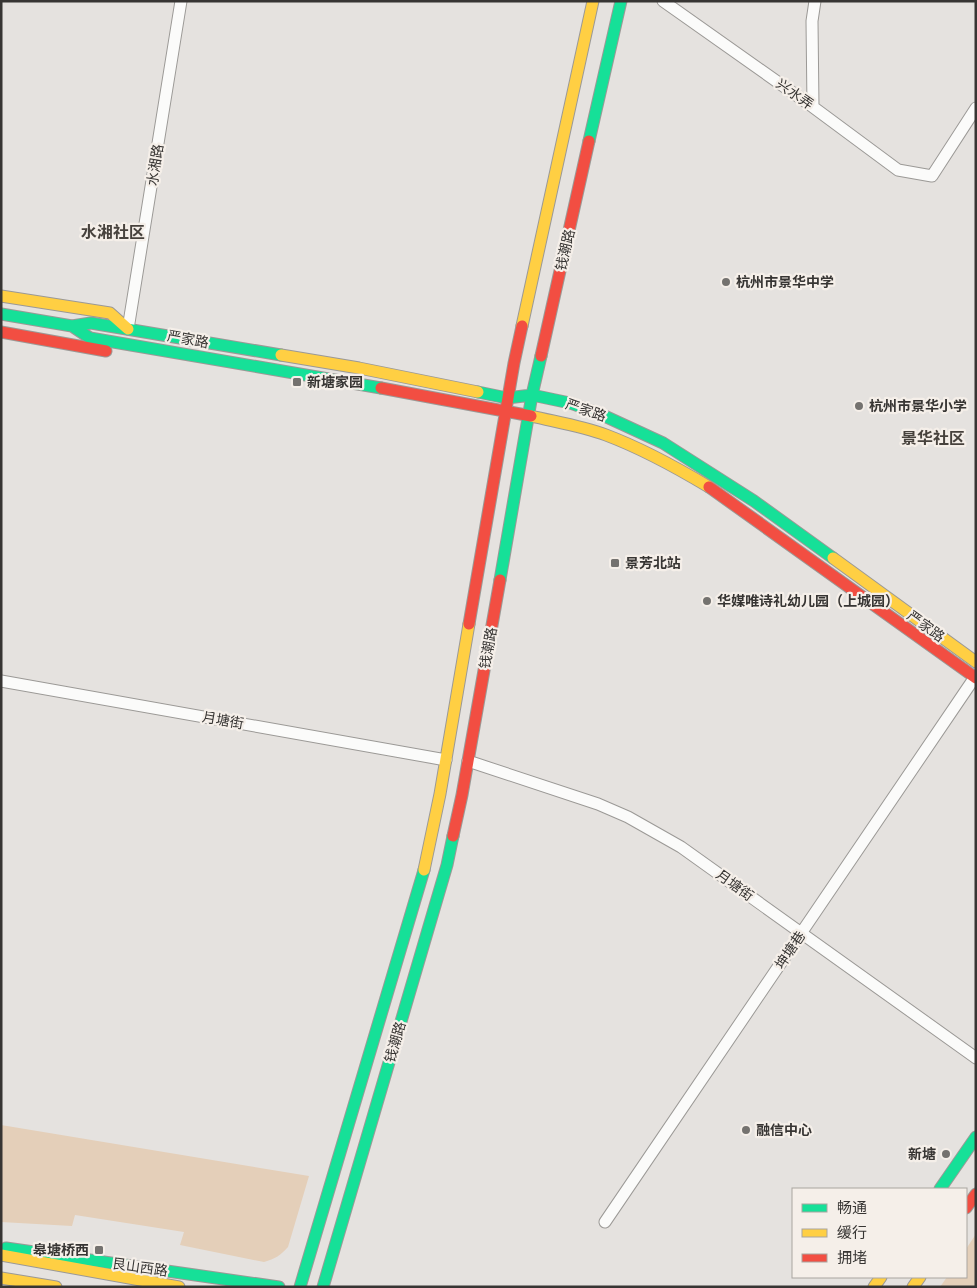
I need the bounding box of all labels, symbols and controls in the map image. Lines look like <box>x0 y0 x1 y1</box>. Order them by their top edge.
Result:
street label: 兴水弄 <box>773 75 817 113</box>
street label: 水湘路 <box>143 143 167 187</box>
district label: 水湘社区 <box>81 223 145 242</box>
street label: 钱潮路 <box>552 228 578 272</box>
place label: 杭州市景华中学 <box>736 273 834 291</box>
marker: 杭州市景华中学 <box>720 276 732 288</box>
street label: 严家路 <box>166 326 210 352</box>
place label: 新塘家园 <box>307 373 363 391</box>
marker: 新塘家园 <box>291 376 303 388</box>
street label: 严家路 <box>563 395 609 425</box>
place label: 杭州市景华小学 <box>869 397 967 415</box>
marker: 杭州市景华小学 <box>853 400 865 412</box>
district label: 景华社区 <box>901 429 965 448</box>
place label: 景芳北站 <box>625 554 681 572</box>
marker: 景芳北站 <box>609 557 621 569</box>
place label: 华媒唯诗礼幼儿园（上城园） <box>717 592 899 610</box>
marker: 华媒唯诗礼幼儿园（上城园） <box>701 595 713 607</box>
street label: 严家路 <box>904 606 948 646</box>
street label: 钱潮路 <box>475 626 501 670</box>
street label: 月塘街 <box>201 707 245 733</box>
street label: 月塘街 <box>713 865 757 905</box>
street label: 坤塘巷 <box>771 928 809 972</box>
street label: 钱潮路 <box>381 1019 409 1065</box>
place label: 融信中心 <box>756 1121 812 1139</box>
marker: 融信中心 <box>740 1124 752 1136</box>
place label: 新塘 <box>908 1145 936 1163</box>
marker: 新塘 <box>940 1148 952 1160</box>
legend <box>792 1188 967 1278</box>
text: 畅通 <box>837 1199 867 1217</box>
text: 缓行 <box>837 1224 867 1242</box>
place label: 皋塘桥西 <box>33 1241 89 1259</box>
marker: 皋塘桥西 <box>93 1244 105 1256</box>
text: 拥堵 <box>837 1249 867 1267</box>
street label: 艮山西路 <box>111 1254 169 1280</box>

